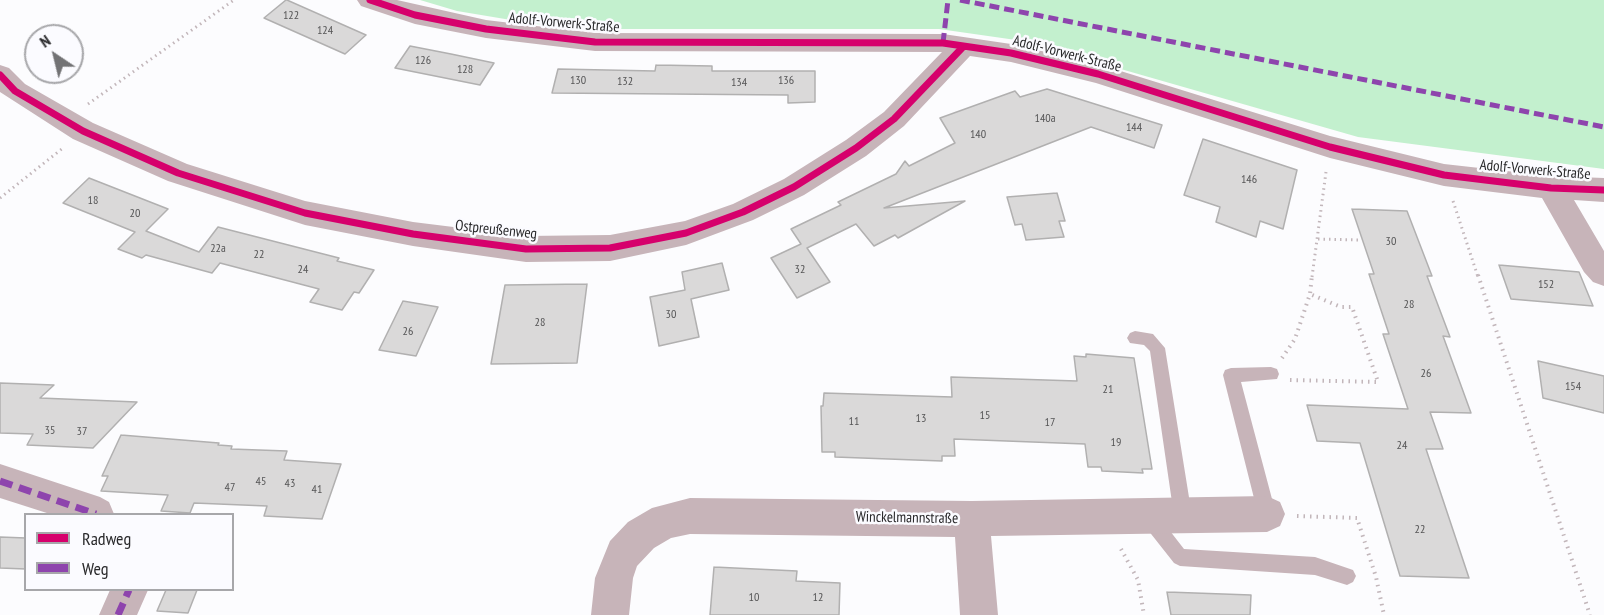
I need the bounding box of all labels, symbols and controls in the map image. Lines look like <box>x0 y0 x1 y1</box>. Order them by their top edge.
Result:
house number: 122 <box>283 9 299 23</box>
street label: Adolf-Vorwerk-Straße <box>508 9 620 37</box>
north arrow <box>24 24 84 84</box>
house number: 124 <box>317 24 333 38</box>
text: N <box>36 30 54 52</box>
street label: Adolf-Vorwerk-Straße <box>1011 32 1123 76</box>
house number: 126 <box>415 54 431 68</box>
house number: 128 <box>457 63 473 77</box>
house number: 130 <box>570 74 586 88</box>
house number: 136 <box>778 74 794 88</box>
house number: 132 <box>617 75 633 89</box>
house number: 134 <box>731 76 747 90</box>
house number: 140a <box>1035 112 1055 126</box>
house number: 144 <box>1126 121 1142 135</box>
house number: 140 <box>970 128 986 142</box>
street label: Adolf-Vorwerk-Straße <box>1479 156 1591 184</box>
house number: 146 <box>1241 173 1257 187</box>
house number: 18 <box>88 194 98 208</box>
house number: 20 <box>130 207 140 221</box>
street label: Ostpreußenweg <box>454 217 538 243</box>
house number: 30 <box>1386 235 1396 249</box>
house number: 22a <box>210 242 226 256</box>
house number: 22 <box>254 248 264 262</box>
house number: 24 <box>298 263 308 277</box>
house number: 32 <box>795 263 805 277</box>
house number: 152 <box>1538 278 1554 292</box>
house number: 28 <box>1404 298 1414 312</box>
house number: 30 <box>666 308 676 322</box>
house number: 28 <box>535 316 545 330</box>
house number: 26 <box>403 325 413 339</box>
house number: 26 <box>1421 367 1431 381</box>
house number: 154 <box>1565 380 1581 394</box>
house number: 21 <box>1103 383 1113 397</box>
house number: 15 <box>980 409 990 423</box>
house number: 13 <box>916 412 926 426</box>
house number: 11 <box>849 415 859 429</box>
house number: 17 <box>1045 416 1055 430</box>
house number: 35 <box>45 424 55 438</box>
house number: 37 <box>77 425 87 439</box>
house number: 19 <box>1111 436 1121 450</box>
house number: 24 <box>1397 439 1407 453</box>
house number: 45 <box>256 475 266 489</box>
house number: 43 <box>285 477 295 491</box>
house number: 47 <box>225 481 235 495</box>
house number: 41 <box>312 483 322 497</box>
street label: Winckelmannstraße <box>856 508 958 528</box>
legend <box>24 513 234 591</box>
house number: 22 <box>1415 523 1425 537</box>
text: Radweg <box>82 527 131 550</box>
text: Weg <box>82 557 109 580</box>
house number: 10 <box>749 591 759 605</box>
house number: 12 <box>813 591 823 605</box>

